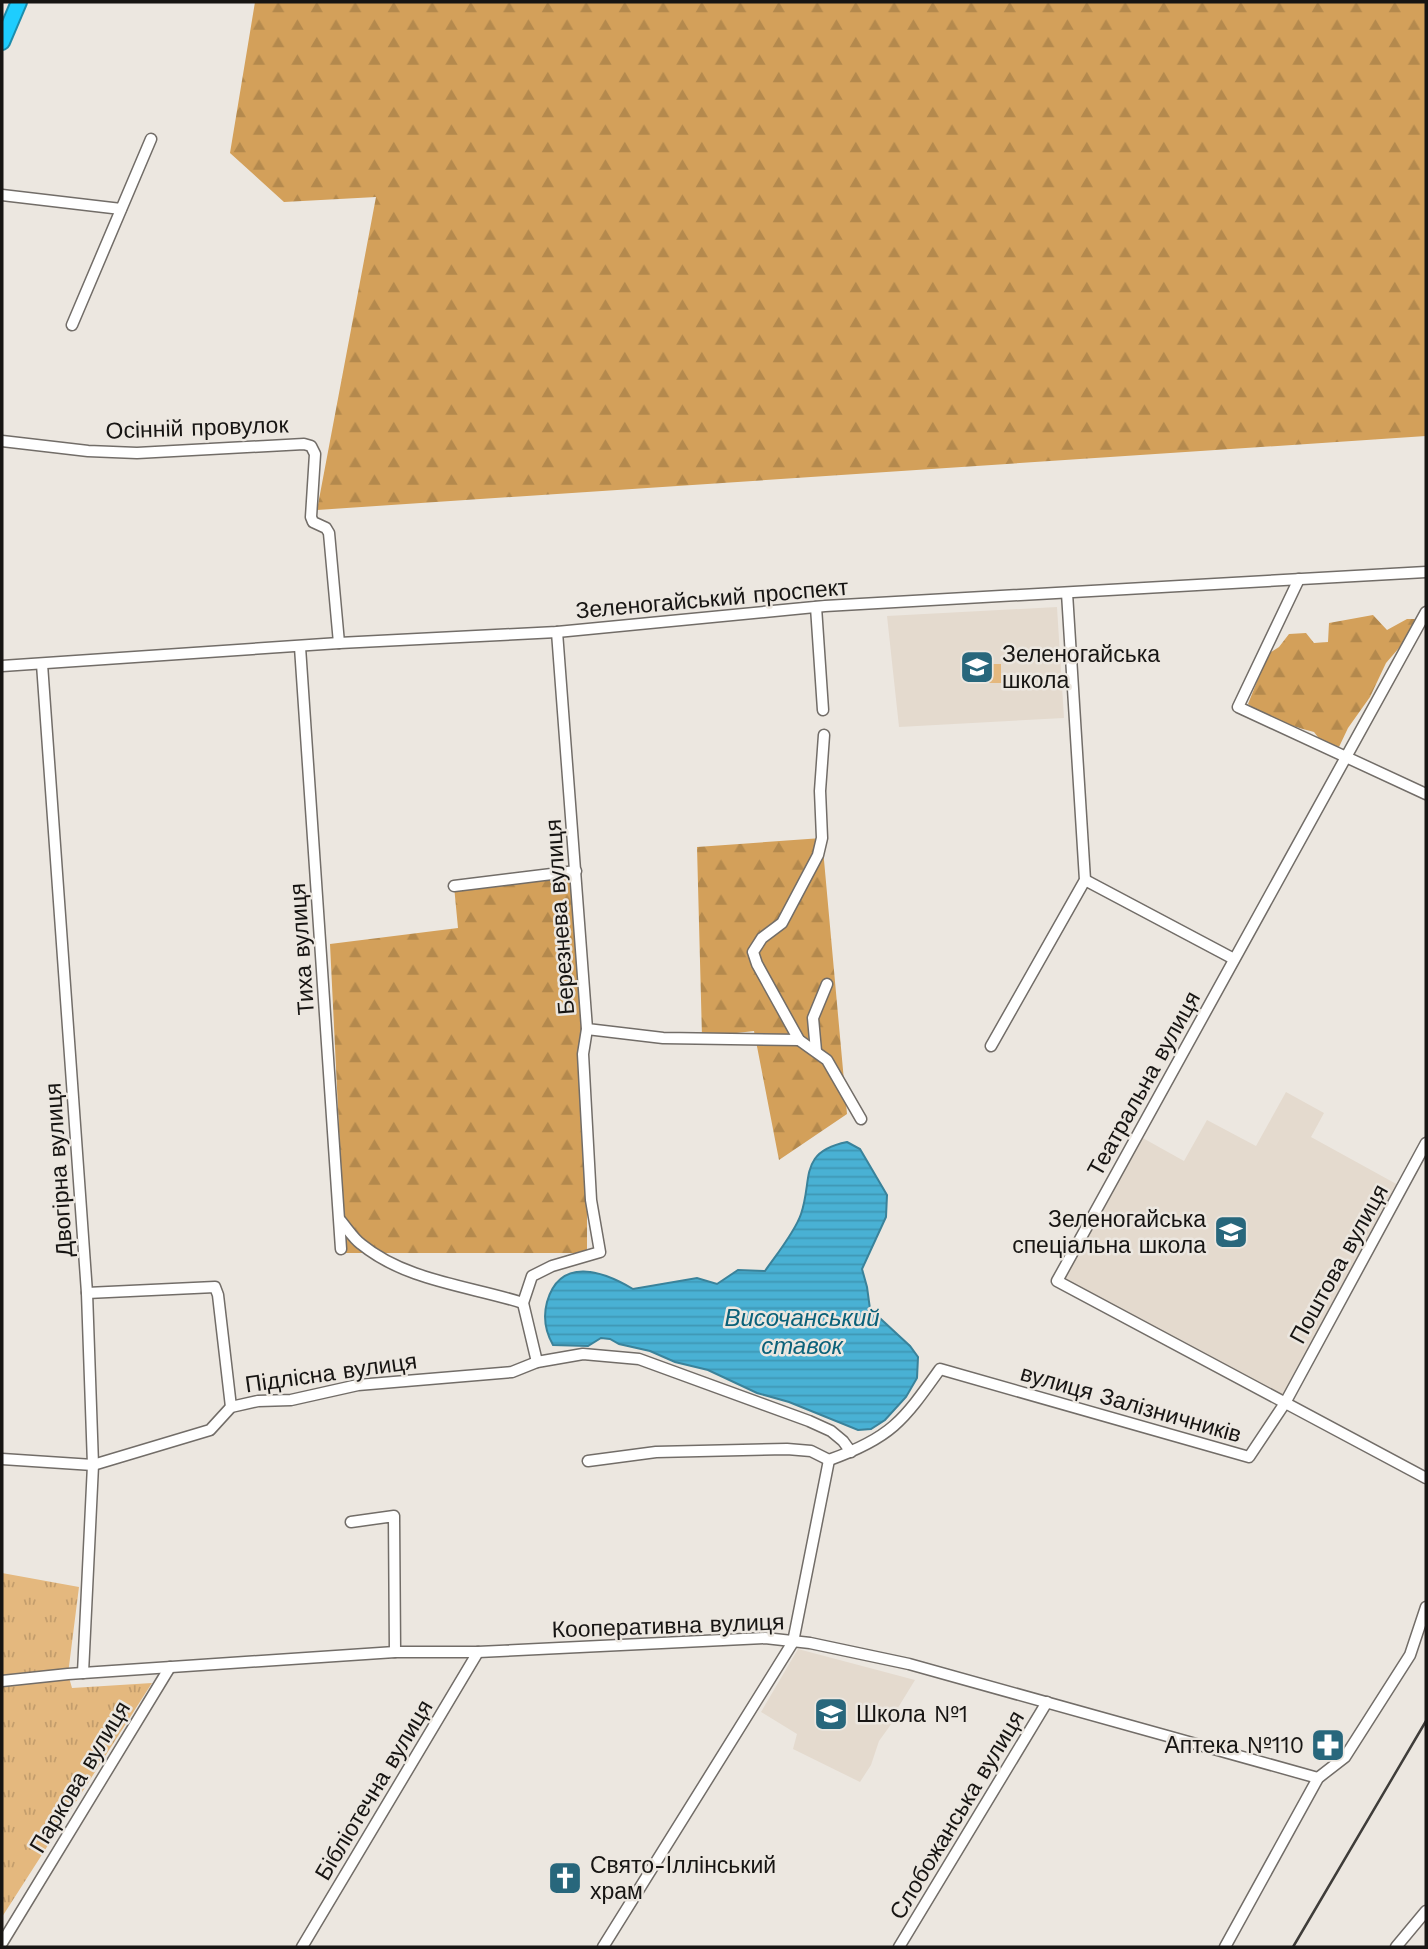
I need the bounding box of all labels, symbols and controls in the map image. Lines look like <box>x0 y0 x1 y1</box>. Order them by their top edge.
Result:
street label: Осінній провулок <box>105 411 290 445</box>
street label: Зеленогайський проспект <box>574 574 850 624</box>
place label: Зеленогайська школа <box>1002 641 1160 694</box>
school or university icon: Зеленогайська школа <box>958 648 996 686</box>
street label: Березнева вулиця <box>540 818 580 1016</box>
street label: Тиха вулиця <box>284 882 320 1016</box>
street label: Театральна вулиця <box>1082 987 1206 1181</box>
street label: Двогірна вулиця <box>39 1082 79 1258</box>
street label: Поштова вулиця <box>1284 1180 1394 1348</box>
place label: Зеленогайська спеціальна школа <box>1012 1206 1206 1259</box>
school or university icon: Зеленогайська спеціальна школа <box>1212 1213 1250 1251</box>
water label: Височанський ставок <box>724 1304 880 1360</box>
street label: Підлісна вулиця <box>243 1348 419 1398</box>
street label: вулиця Залізничників <box>1017 1360 1245 1448</box>
street label: Кооперативна вулиця <box>551 1608 785 1644</box>
street label: Бібліотечна вулиця <box>310 1695 438 1885</box>
school or university icon: Школа №1 <box>812 1695 850 1733</box>
street label: Паркова вулиця <box>24 1696 136 1858</box>
place label: Школа №1 <box>856 1701 968 1728</box>
street label: Слобожанська вулиця <box>884 1706 1030 1924</box>
pharmacy icon: Аптека №110 <box>1309 1726 1347 1764</box>
place label: Аптека №110 <box>1165 1732 1304 1759</box>
place label: Свято-Іллінський храм <box>590 1852 776 1905</box>
church icon: Свято-Іллінський храм <box>546 1859 584 1897</box>

